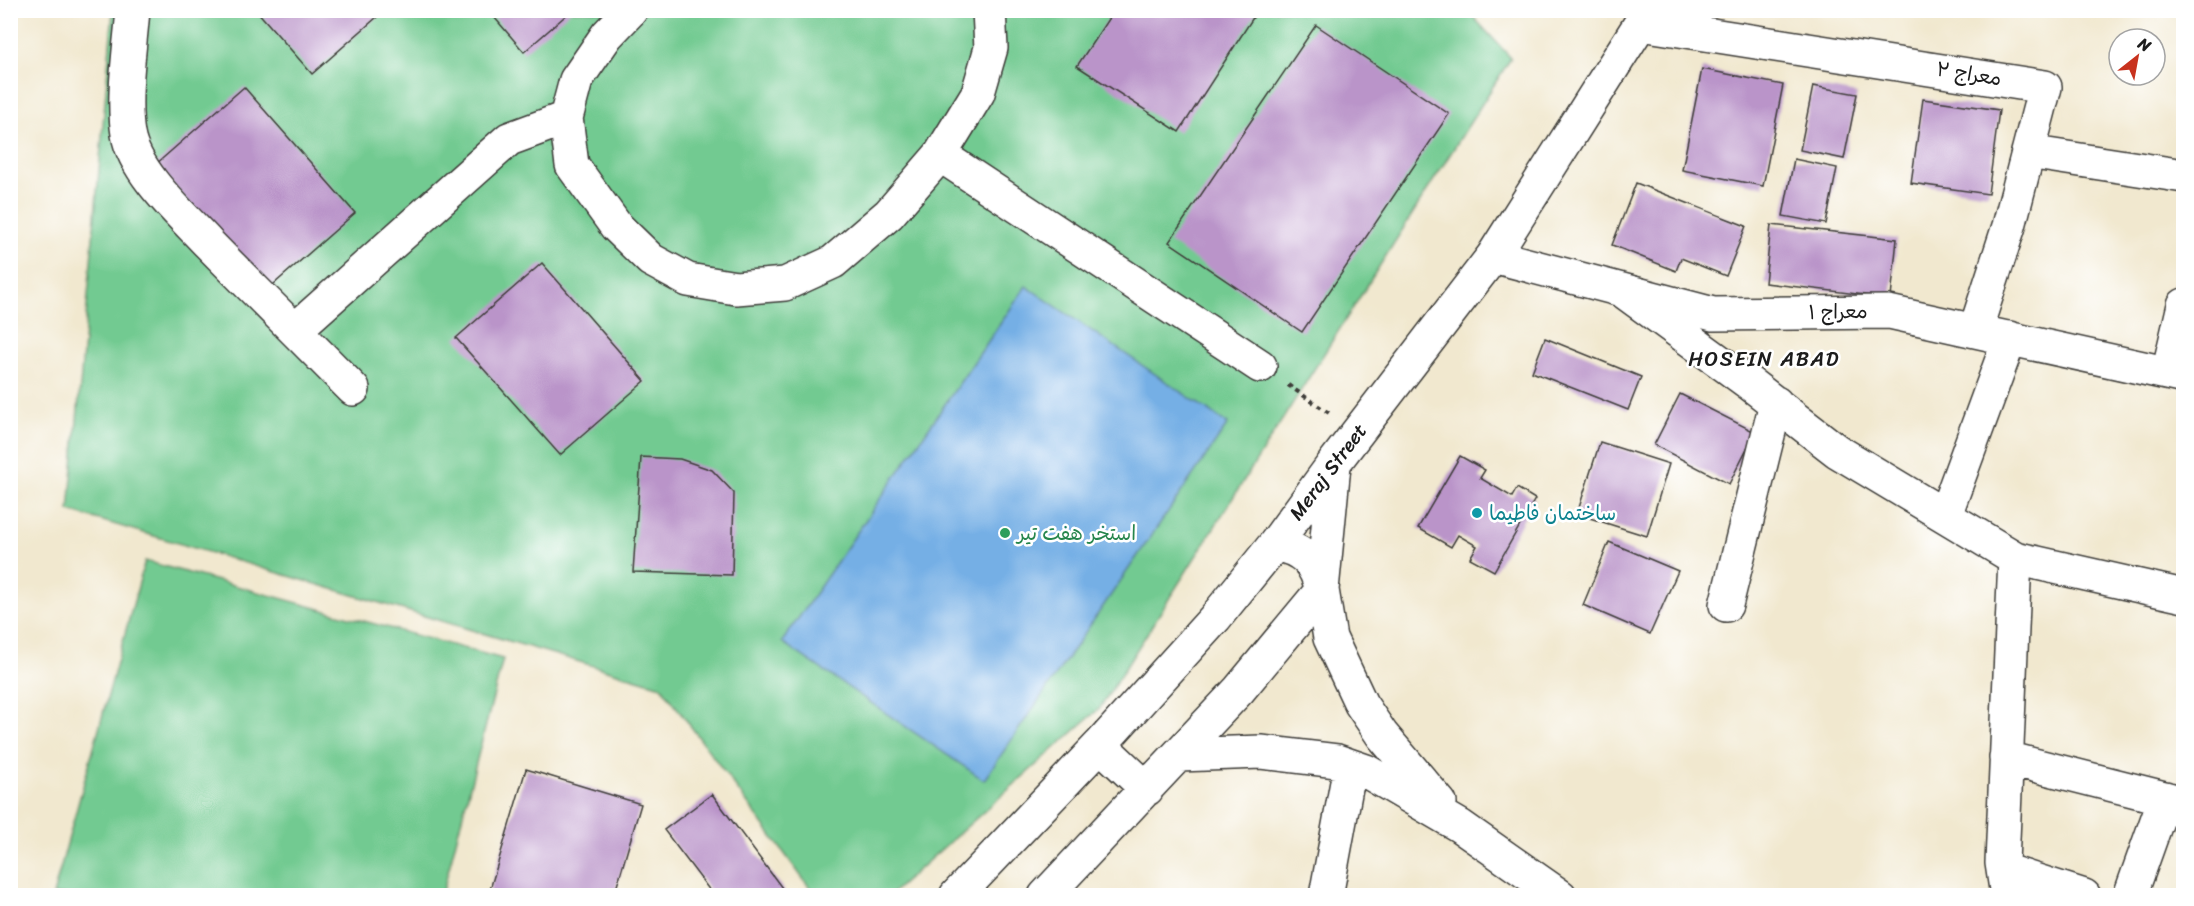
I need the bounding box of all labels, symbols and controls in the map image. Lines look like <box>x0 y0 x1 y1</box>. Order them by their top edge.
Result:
north arrow <box>2107 27 2167 87</box>
text: N <box>2131 29 2157 60</box>
street label: معراج ۲ <box>1934 52 2004 96</box>
street label: معراج ۱ <box>1808 294 1868 330</box>
district label: HOSEIN ABAD <box>1688 340 1840 378</box>
street label: Meraj Street <box>1280 416 1376 528</box>
place label: ساختمان فاطیما <box>1489 496 1616 531</box>
marker: ساختمان فاطیما <box>1470 506 1484 520</box>
place label: استخر هفت تیر <box>1015 516 1136 551</box>
marker: استخر هفت تیر <box>998 526 1012 540</box>

